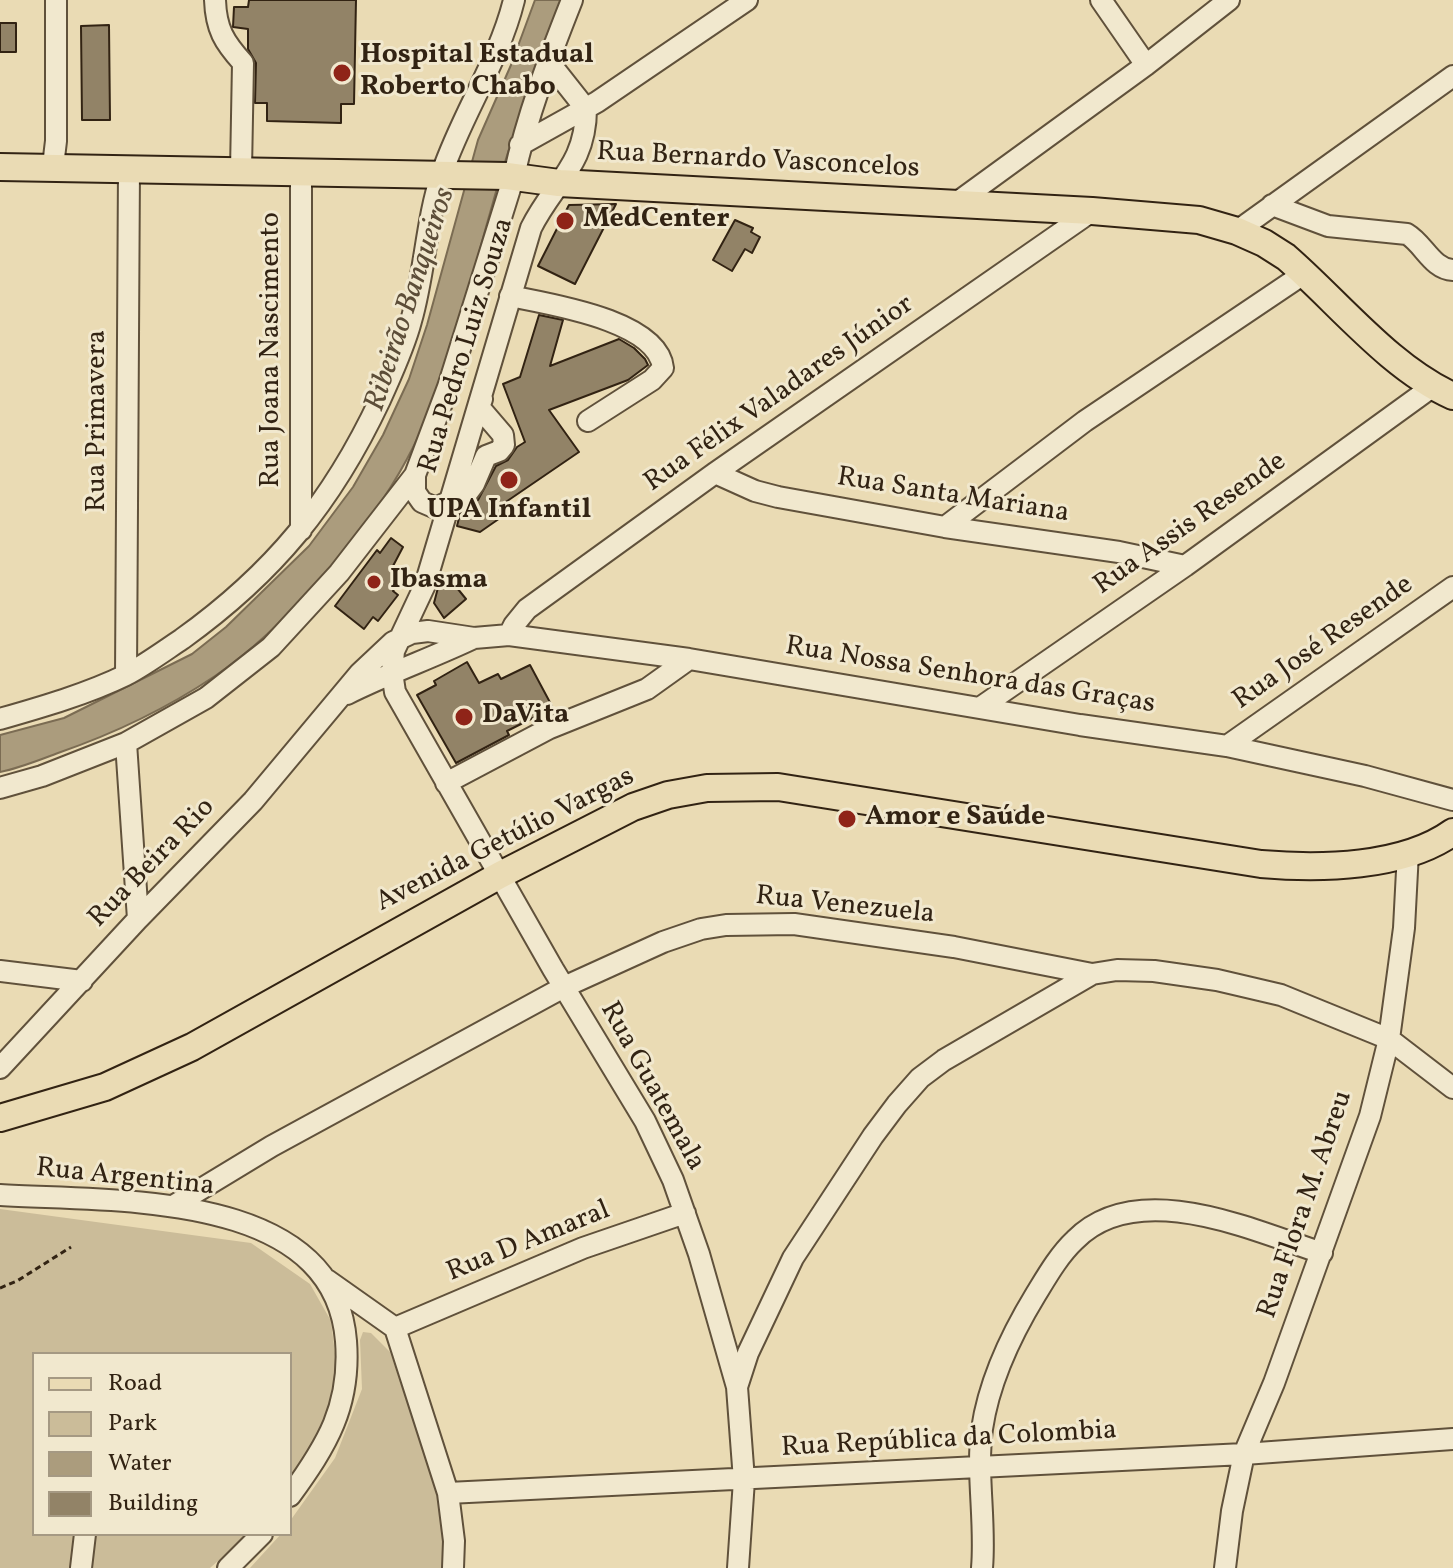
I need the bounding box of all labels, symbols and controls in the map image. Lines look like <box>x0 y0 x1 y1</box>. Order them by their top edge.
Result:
place label: Hospital Estadual Roberto Chabo <box>360 40 594 106</box>
marker: Hospital Estadual Roberto Chabo <box>331 62 353 84</box>
street label: Rua Bernardo Vasconcelos <box>596 137 920 187</box>
water label: Ribeirão Banqueiros <box>359 184 465 416</box>
place label: MedCenter <box>583 204 729 238</box>
marker: MedCenter <box>554 210 576 232</box>
street label: Rua Joana Nascimento <box>256 212 290 488</box>
street label: Rua Pedro Luiz Souza <box>413 214 523 478</box>
street label: Rua Félix Valadares Júnior <box>639 289 921 501</box>
street label: Rua Primavera <box>82 330 116 512</box>
street label: Rua Assis Resende <box>1088 446 1294 604</box>
street label: Rua Santa Mariana <box>834 462 1072 532</box>
marker: UPA Infantil <box>498 469 520 491</box>
place label: UPA Infantil <box>427 495 591 529</box>
place label: Ibasma <box>390 565 488 599</box>
street label: Rua José Resende <box>1227 569 1421 719</box>
marker: Ibasma <box>365 573 383 591</box>
street label: Rua Nossa Senhora das Graças <box>783 631 1157 723</box>
place label: DaVita <box>482 700 569 734</box>
marker: DaVita <box>453 706 475 728</box>
street label: Avenida Getúlio Vargas <box>371 761 641 921</box>
street label: Rua Beira Rio <box>83 792 223 936</box>
place label: Amor e Saúde <box>865 802 1045 836</box>
marker: Amor e Saúde <box>836 808 858 830</box>
street label: Rua Venezuela <box>754 881 936 933</box>
street label: Rua Guatemala <box>591 997 711 1177</box>
street label: Rua Flora M. Abreu <box>1252 1087 1362 1323</box>
street label: Rua Argentina <box>34 1153 216 1205</box>
street label: Rua D Amaral <box>442 1195 616 1291</box>
legend <box>32 1352 292 1536</box>
text: Road <box>108 1367 162 1401</box>
text: Park <box>108 1407 157 1441</box>
street label: Rua República da Colombia <box>780 1415 1118 1467</box>
text: Water <box>108 1447 172 1481</box>
text: Building <box>108 1487 198 1521</box>

